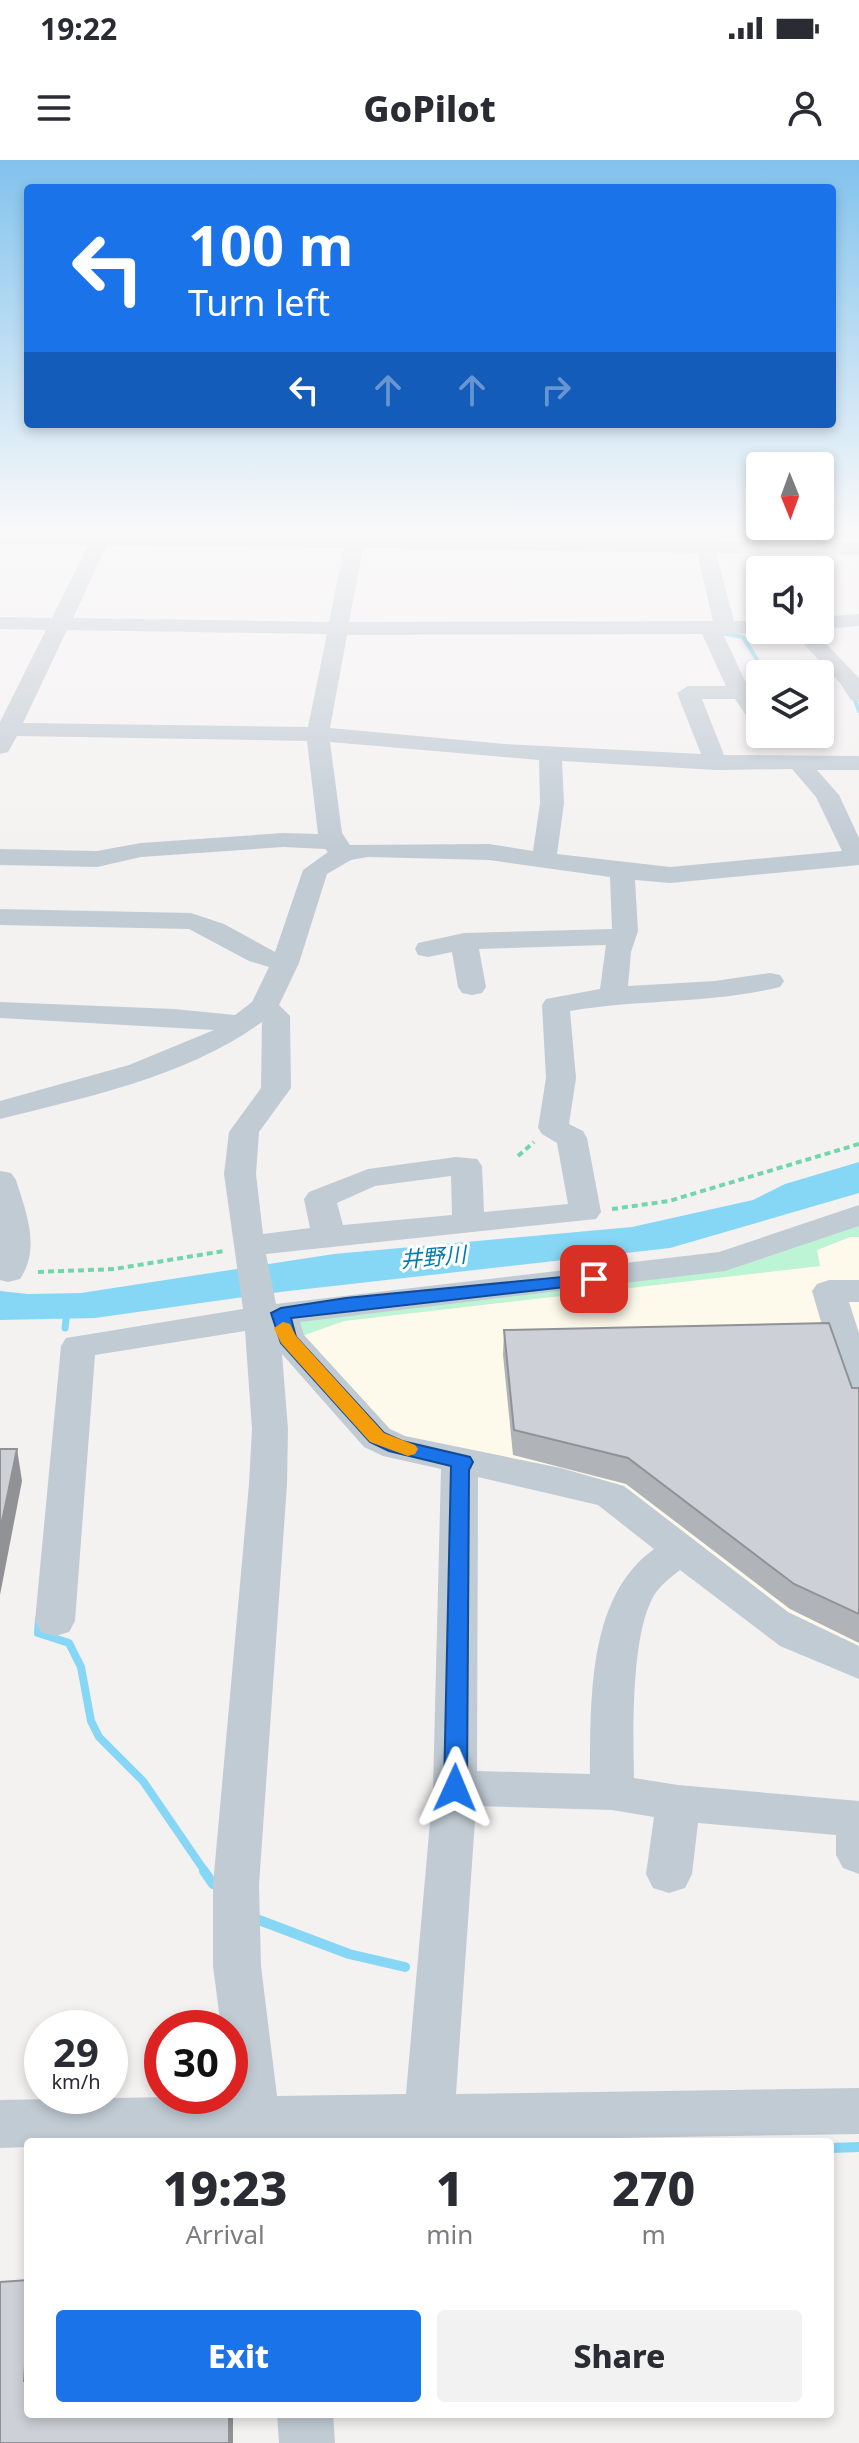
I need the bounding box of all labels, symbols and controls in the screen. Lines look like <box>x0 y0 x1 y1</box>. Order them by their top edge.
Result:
text: 19:22 <box>40 8 117 49</box>
text: GoPilot <box>363 84 496 133</box>
icon: menu <box>32 86 76 130</box>
icon: person <box>783 86 827 130</box>
text: 100 m <box>188 206 353 282</box>
icon: left <box>56 216 160 320</box>
text: Turn left <box>188 278 330 327</box>
icon: left <box>282 368 326 412</box>
icon: ahead <box>366 368 410 412</box>
icon: ahead <box>450 368 494 412</box>
icon: right <box>534 368 578 412</box>
north arrow <box>746 452 834 540</box>
map controls <box>746 452 834 748</box>
button: sound <box>746 556 834 644</box>
button: layers <box>746 660 834 748</box>
water label: 井野川 <box>399 1238 469 1274</box>
pin <box>560 1245 628 1313</box>
icon: arrive <box>572 1257 616 1301</box>
position arrow <box>413 1746 497 1830</box>
speed limit sign: 30 <box>144 2010 248 2114</box>
text: 29 <box>53 2024 99 2079</box>
text: km/h <box>51 2068 101 2095</box>
text: 19:23 <box>163 2155 287 2220</box>
text: 1 <box>436 2155 464 2220</box>
text: 270 <box>612 2155 695 2220</box>
text: Arrival <box>185 2216 265 2252</box>
text: min <box>426 2216 473 2252</box>
text: m <box>641 2216 666 2252</box>
button: Exit <box>56 2310 421 2402</box>
button: Share <box>437 2310 802 2402</box>

